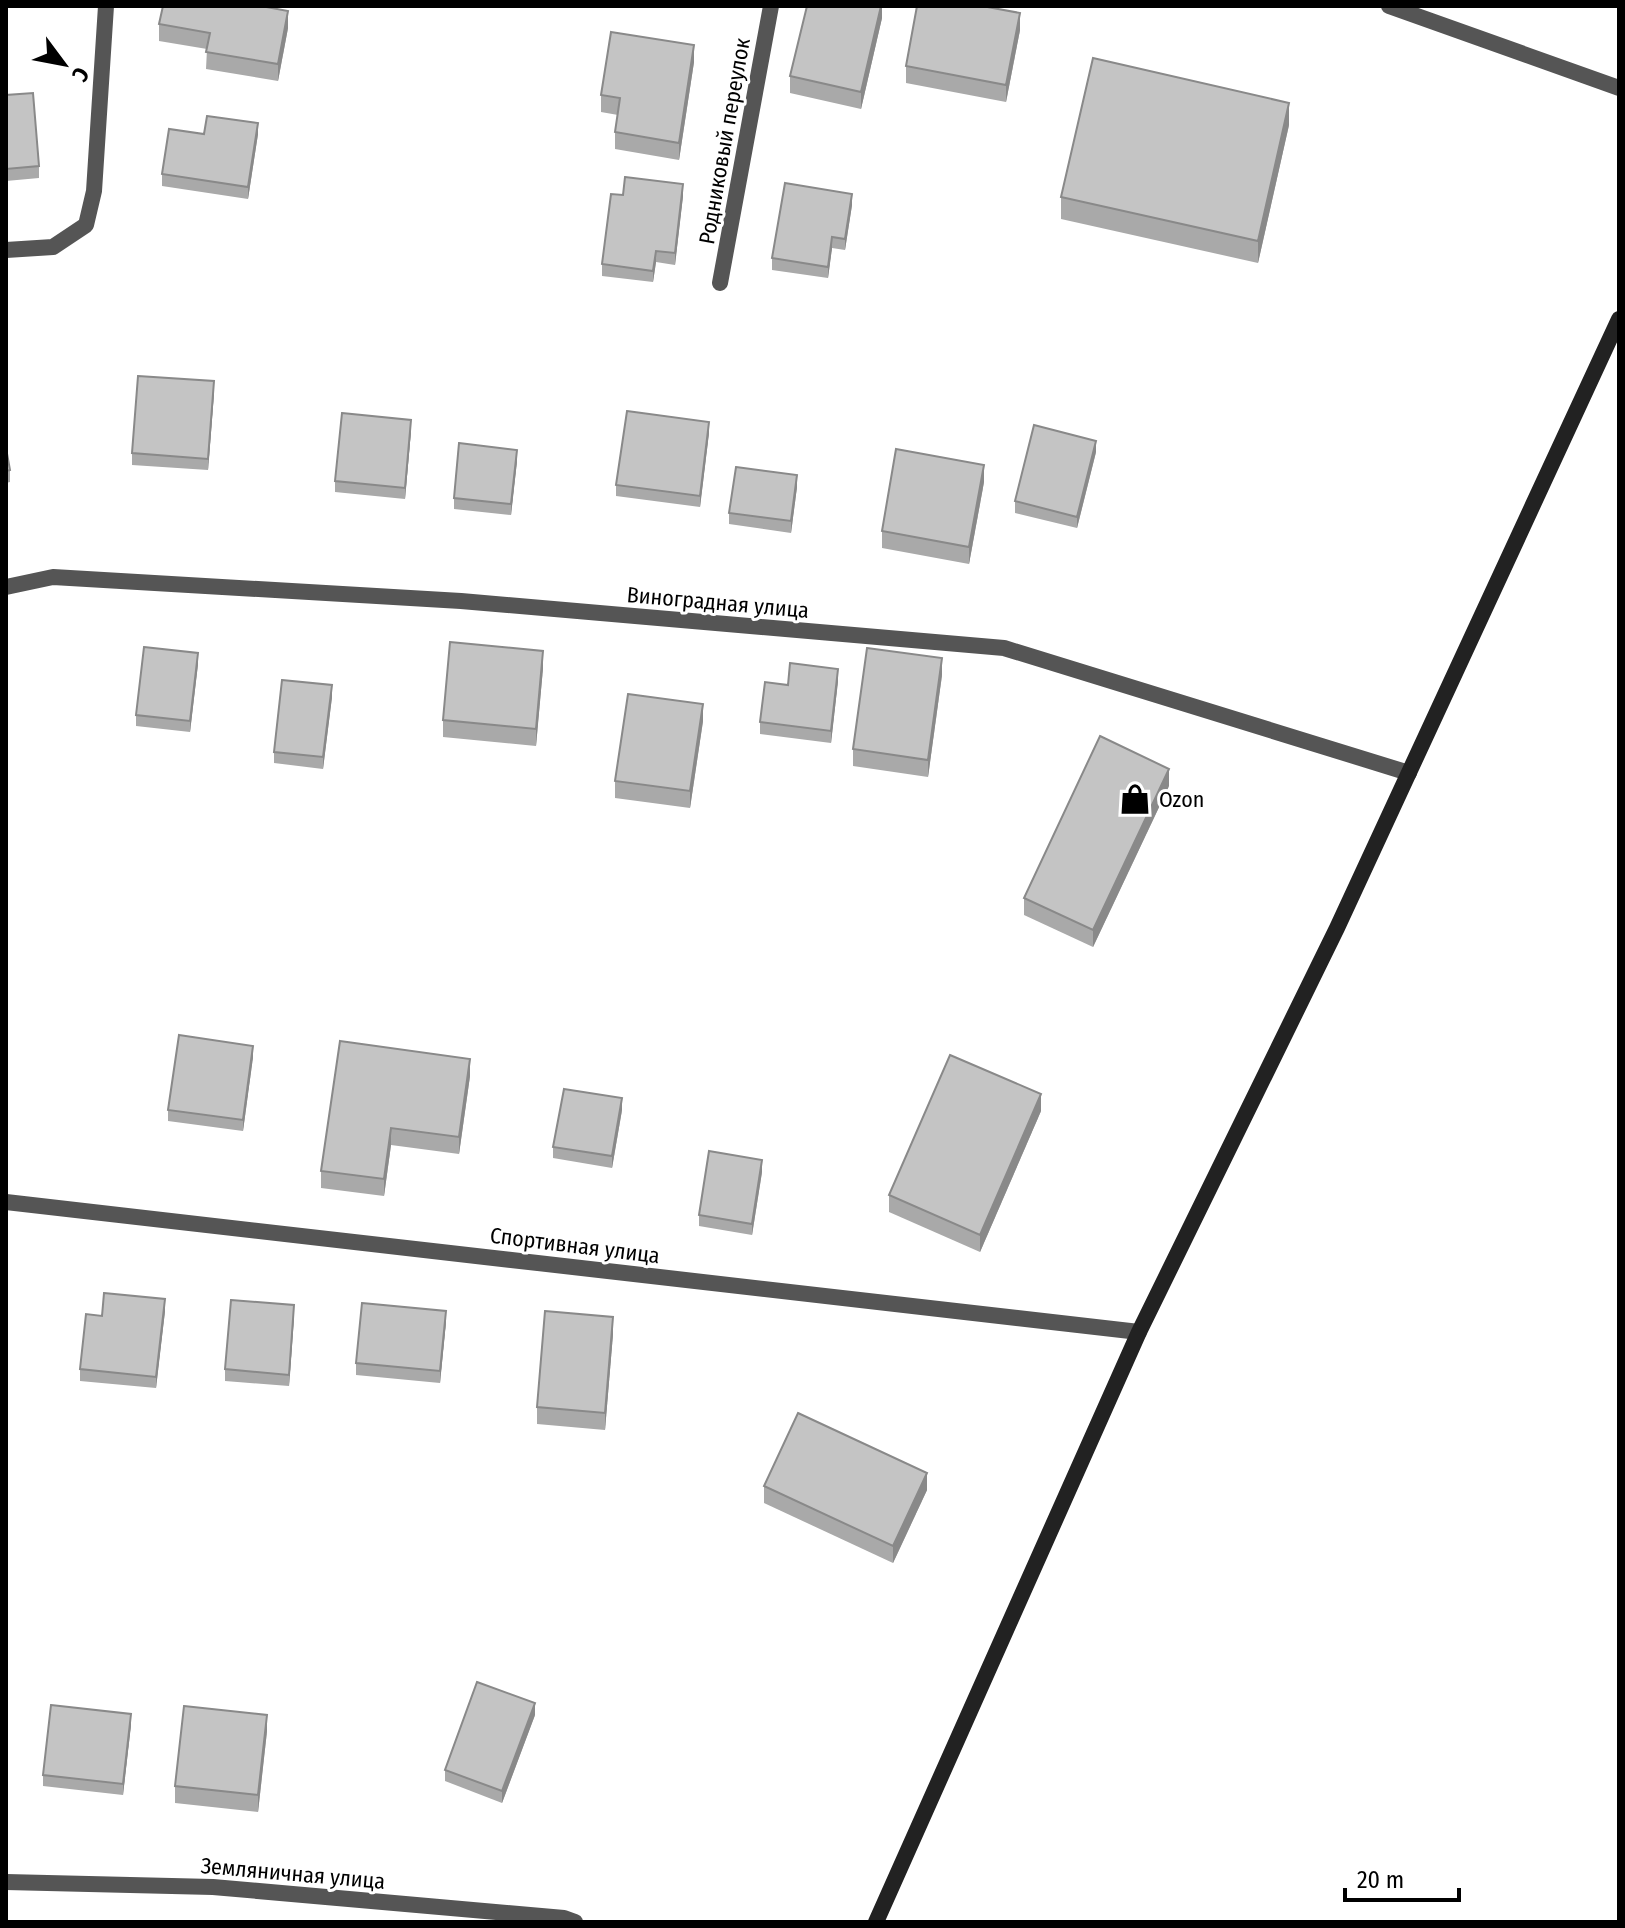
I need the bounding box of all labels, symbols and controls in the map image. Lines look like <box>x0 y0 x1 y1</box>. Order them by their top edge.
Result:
north arrow <box>24 24 104 104</box>
street label: Родниковый переулок <box>693 35 756 246</box>
text: С <box>66 62 95 87</box>
street label: Виноградная улица <box>626 581 810 624</box>
shop icon: Ozon <box>1118 782 1152 816</box>
place label: Ozon <box>1159 786 1204 813</box>
street label: Спортивная улица <box>489 1222 661 1269</box>
street label: Земляничная улица <box>200 1852 386 1895</box>
scale bar <box>1345 1852 1459 1902</box>
text: 20 m <box>1357 1866 1404 1894</box>

